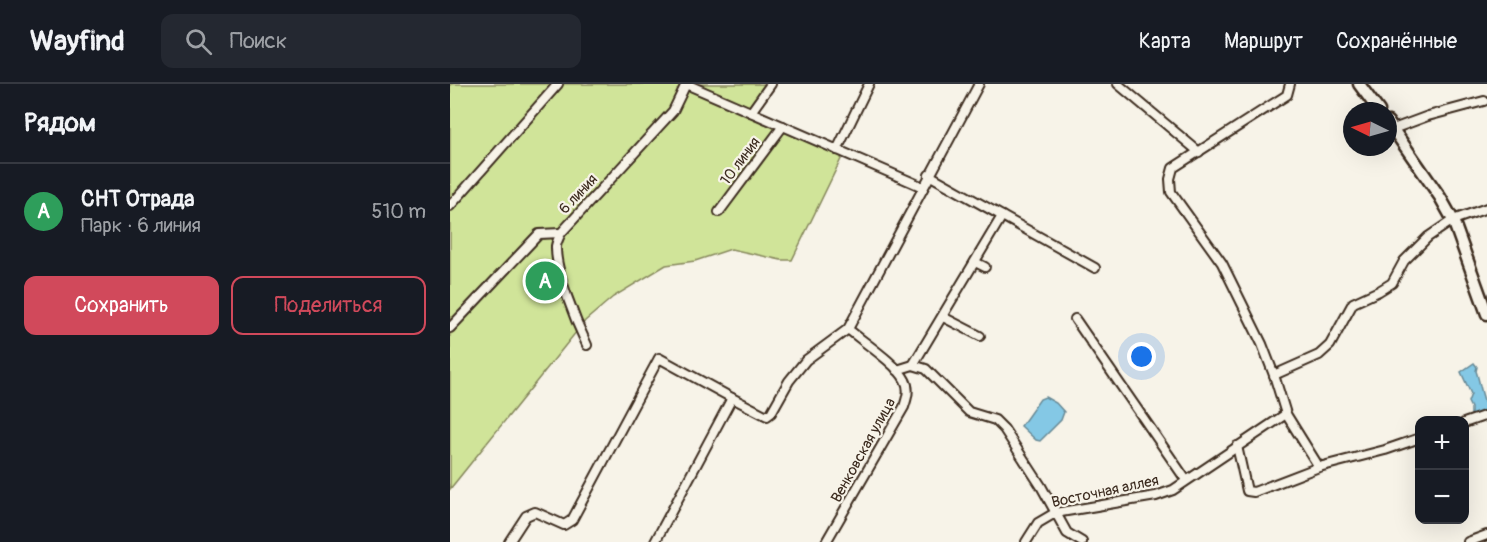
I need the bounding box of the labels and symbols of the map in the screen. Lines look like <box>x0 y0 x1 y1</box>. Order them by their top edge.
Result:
north arrow <box>1343 102 1397 156</box>
street label: 10 линия <box>716 134 765 189</box>
street label: 6 линия <box>555 170 602 218</box>
pin: A <box>526 258 565 304</box>
your location <box>1127 342 1156 371</box>
street label: Венковская улица <box>827 395 900 506</box>
street label: Восточная аллея <box>1050 471 1160 512</box>

